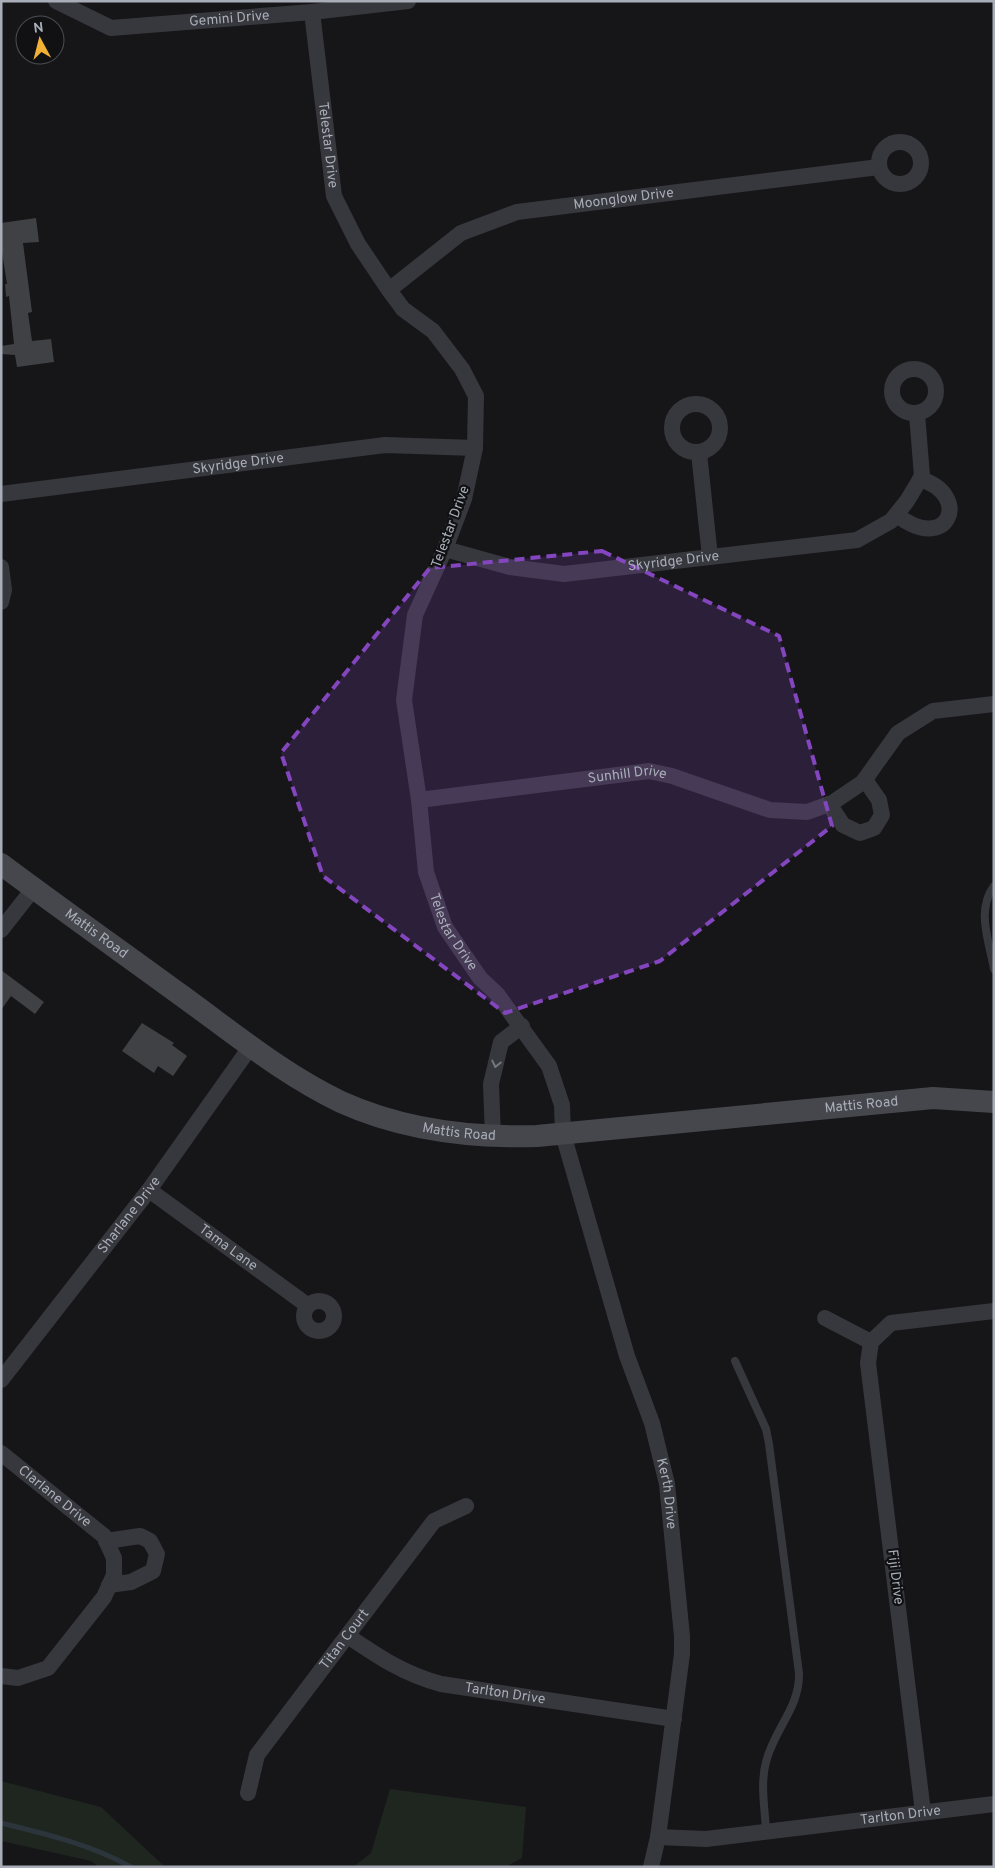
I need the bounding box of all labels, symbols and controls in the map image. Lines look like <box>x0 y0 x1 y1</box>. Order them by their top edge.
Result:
street label: Gemini Drive <box>188 7 270 30</box>
north arrow <box>15 15 65 65</box>
text: N <box>33 20 45 38</box>
street label: Telestar Drive <box>314 101 341 189</box>
street label: Moonglow Drive <box>572 184 675 213</box>
street label: Skyridge Drive <box>191 450 285 478</box>
street label: Telestar Drive <box>428 483 474 571</box>
street label: Skyridge Drive <box>627 548 720 575</box>
street label: Sunhill Drive <box>587 763 668 787</box>
street label: Telestar Drive <box>425 891 481 974</box>
street label: Mattis Road <box>61 905 131 962</box>
one-way arrow <box>491 1060 502 1069</box>
street label: Mattis Road <box>824 1093 899 1117</box>
street label: Mattis Road <box>421 1119 496 1144</box>
street label: Sharlane Drive <box>94 1173 164 1257</box>
street label: Tama Lane <box>196 1221 261 1275</box>
street label: Kerth Drive <box>652 1456 680 1530</box>
street label: Clarlane Drive <box>15 1462 95 1531</box>
street label: Fiji Drive <box>883 1548 907 1606</box>
street label: Titan Court <box>316 1606 373 1673</box>
street label: Tarlton Drive <box>464 1679 546 1708</box>
street label: Tarlton Drive <box>859 1802 942 1829</box>

